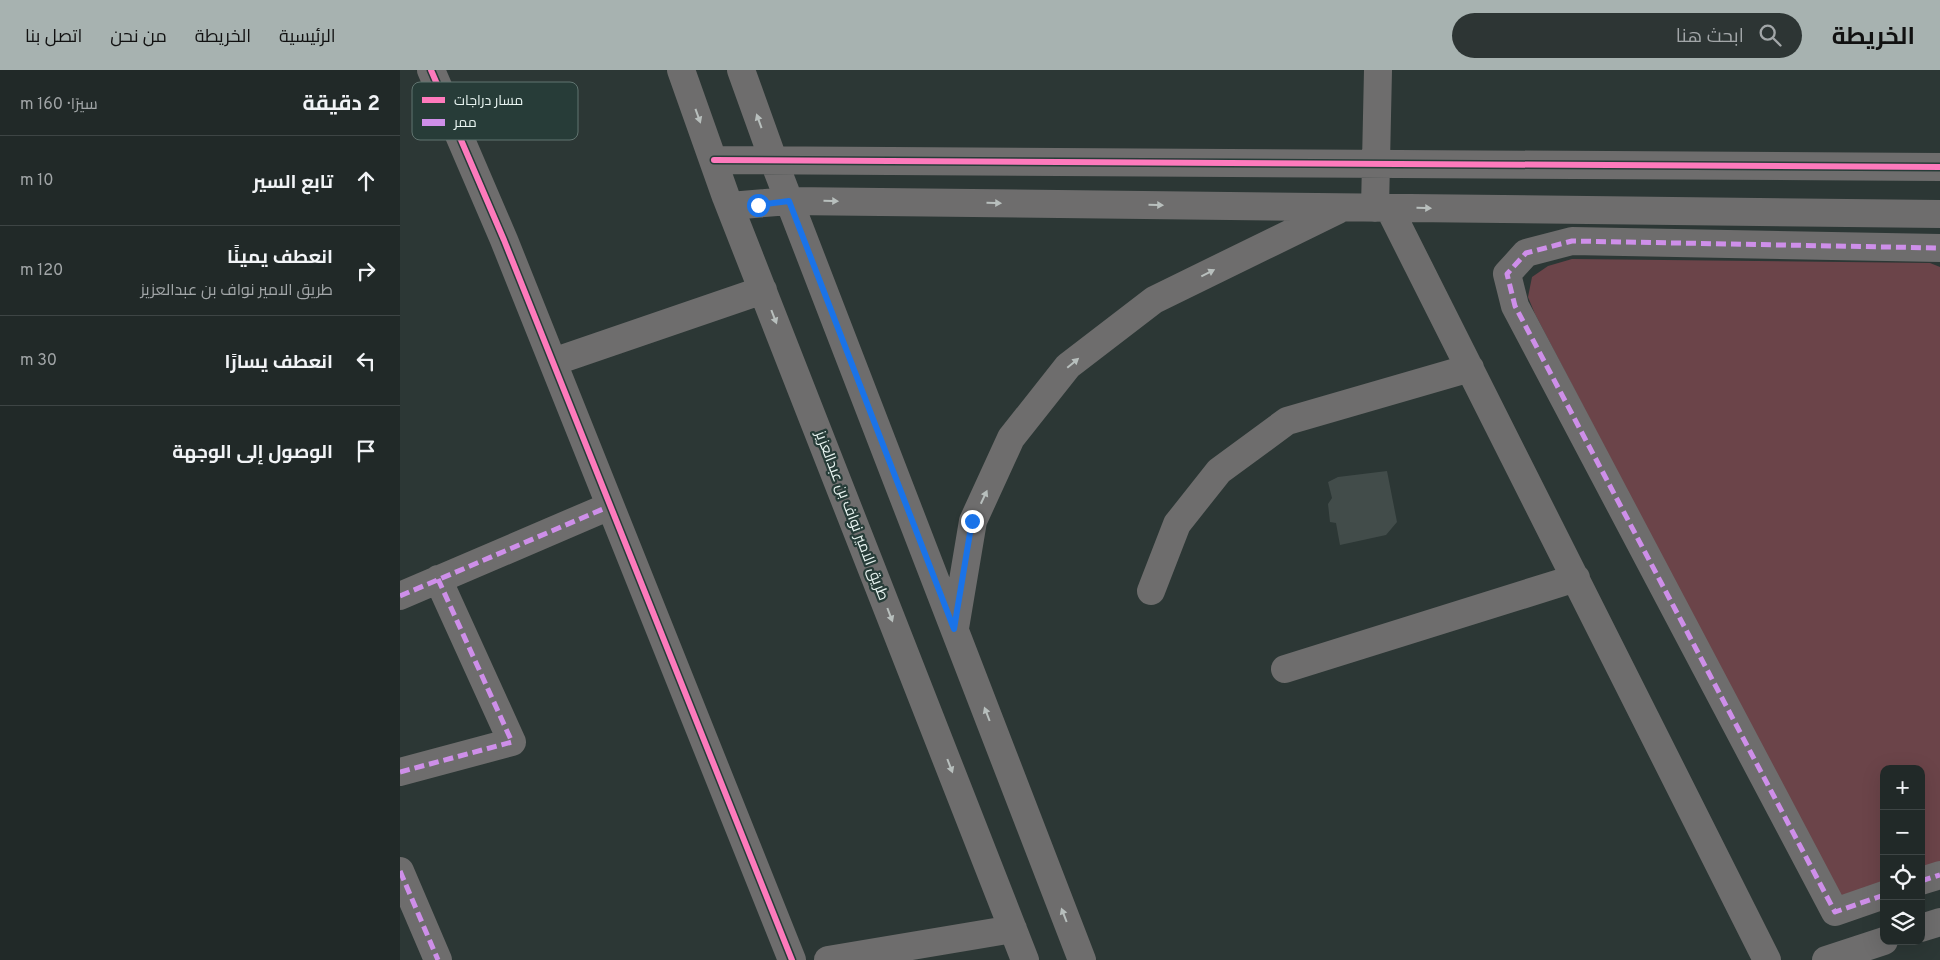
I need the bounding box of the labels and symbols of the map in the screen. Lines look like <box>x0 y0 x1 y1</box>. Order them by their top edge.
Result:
legend <box>412 82 578 140</box>
text: مسار دراجات <box>454 93 523 110</box>
one-way arrow <box>694 109 702 124</box>
one-way arrow <box>755 113 763 128</box>
text: ممر <box>453 115 477 132</box>
route start <box>747 194 770 217</box>
one-way arrow <box>823 197 839 205</box>
one-way arrow <box>986 199 1002 207</box>
one-way arrow <box>1148 201 1164 209</box>
one-way arrow <box>1416 204 1432 212</box>
one-way arrow <box>1200 269 1215 278</box>
one-way arrow <box>770 310 778 325</box>
one-way arrow <box>1066 357 1079 368</box>
street label: طريق الامير نواف بن عبدالعزيز <box>809 427 892 604</box>
one-way arrow <box>980 490 988 504</box>
route end <box>961 510 984 533</box>
one-way arrow <box>887 608 895 622</box>
one-way arrow <box>983 706 991 721</box>
one-way arrow <box>946 759 954 773</box>
one-way arrow <box>1060 907 1068 922</box>

